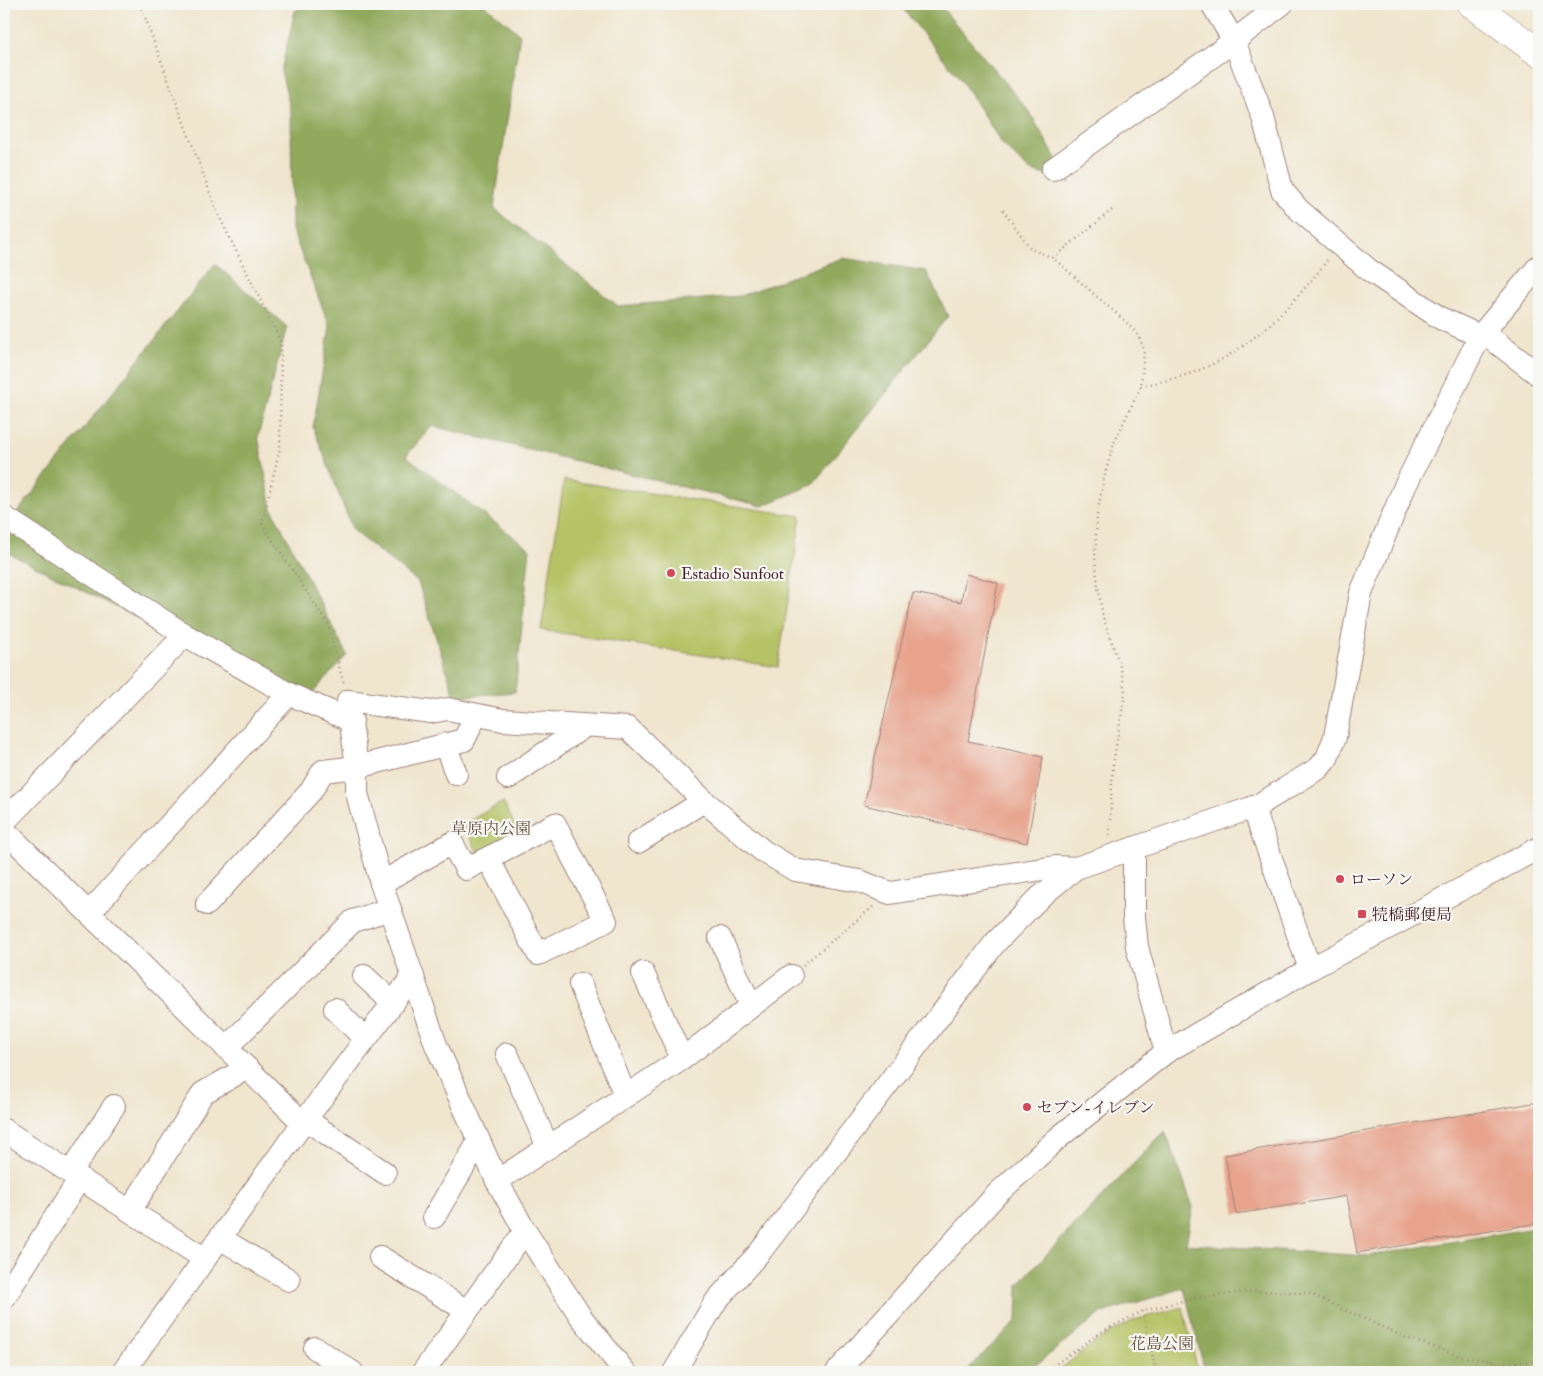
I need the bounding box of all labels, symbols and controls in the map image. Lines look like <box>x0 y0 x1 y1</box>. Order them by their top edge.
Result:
place label: Estadio Sunfoot <box>681 564 784 584</box>
marker: Estadio Sunfoot <box>665 567 677 579</box>
park label: 草原内公園 <box>451 819 531 839</box>
place label: ローソン <box>1350 870 1413 890</box>
marker: ローソン <box>1334 873 1346 885</box>
place label: 㸿橋郵便局 <box>1372 905 1452 925</box>
marker: 㸿橋郵便局 <box>1356 908 1368 920</box>
place label: セブン-イレブン <box>1037 1098 1155 1118</box>
marker: セブン-イレブン <box>1021 1101 1033 1113</box>
park label: 花島公園 <box>1130 1334 1194 1354</box>

